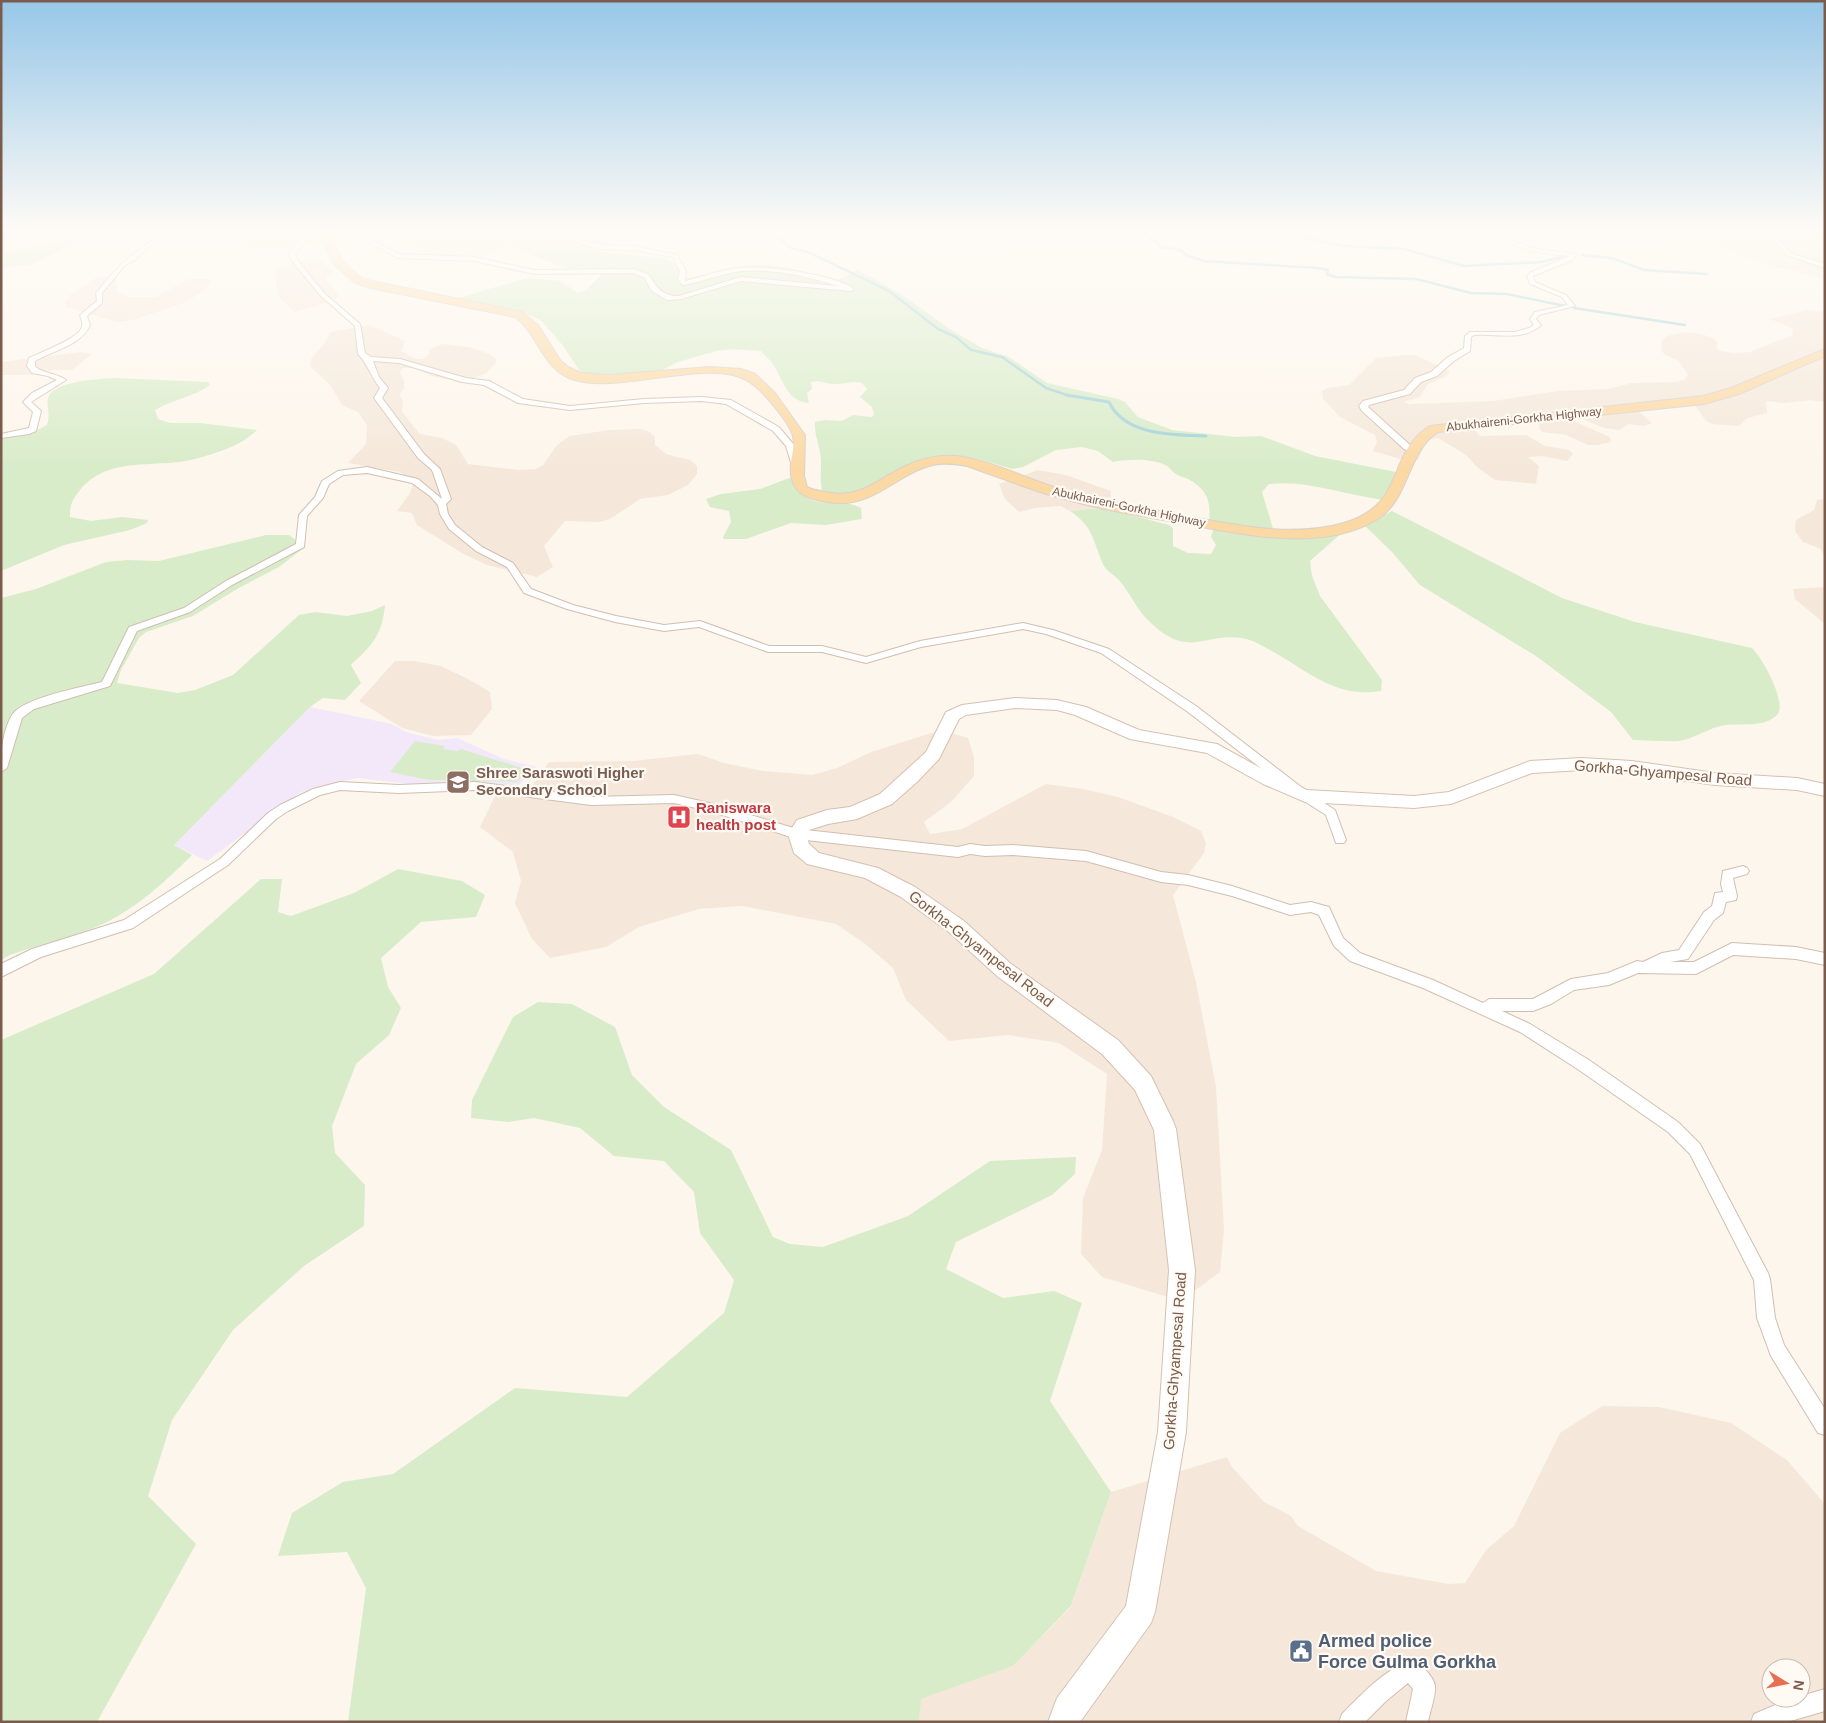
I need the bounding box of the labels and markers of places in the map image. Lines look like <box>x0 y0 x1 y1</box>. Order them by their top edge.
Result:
place label: Shree Saraswoti Higher Secondary School <box>476 764 645 798</box>
school or university icon: Shree Saraswoti Higher Secondary School <box>445 769 471 795</box>
place label: Raniswara health post <box>696 799 776 833</box>
hospital icon: Raniswara health post <box>666 804 692 830</box>
place label: Armed police Force Gulma Gorkha <box>1318 1631 1497 1672</box>
public building icon: Armed police Force Gulma Gorkha <box>1288 1638 1314 1664</box>

